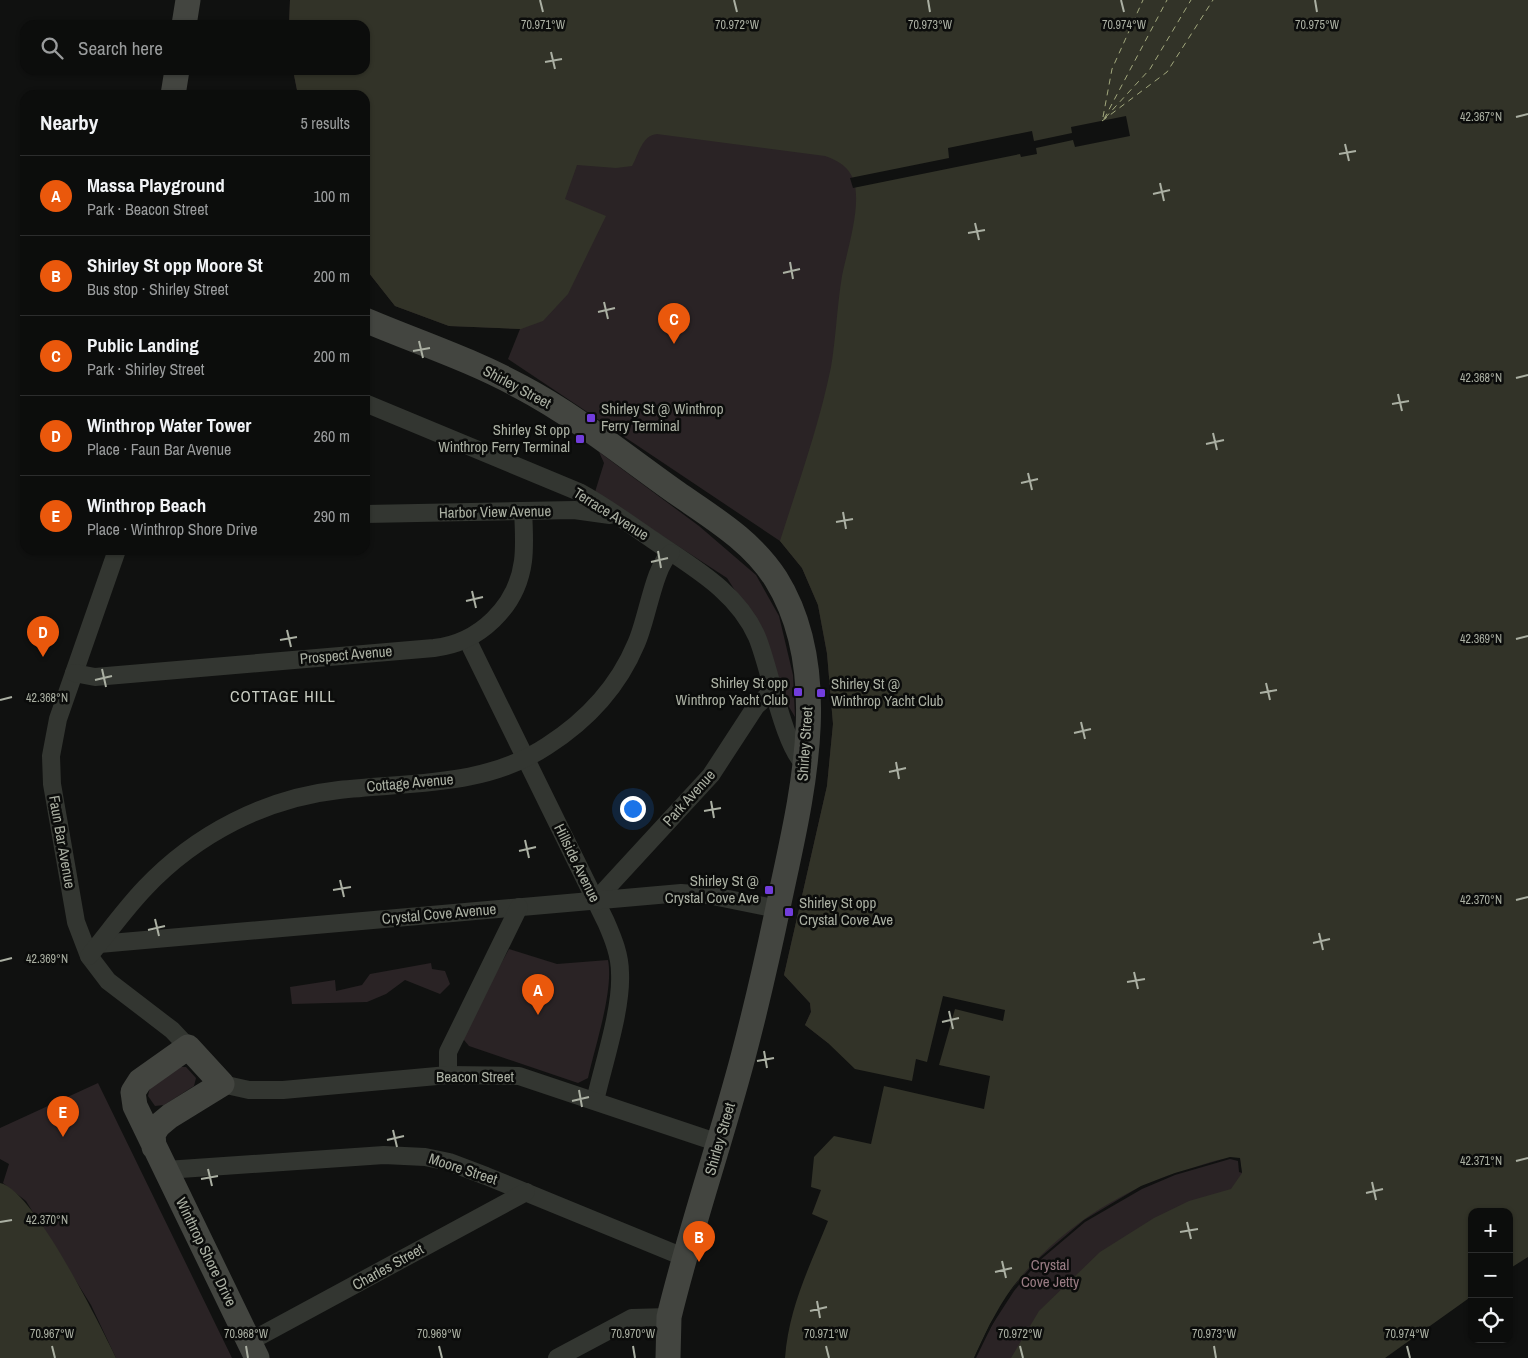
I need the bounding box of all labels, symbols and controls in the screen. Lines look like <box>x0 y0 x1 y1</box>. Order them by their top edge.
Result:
text: 70.971°W <box>521 17 566 33</box>
text: 70.972°W <box>715 17 760 33</box>
text: 70.973°W <box>908 17 953 33</box>
text: 70.974°W <box>1102 17 1147 33</box>
text: 70.975°W <box>1295 17 1340 33</box>
search box <box>20 20 370 75</box>
icon: search <box>38 34 66 62</box>
text: Search here <box>78 35 163 61</box>
text: Nearby <box>40 108 98 137</box>
text: 42.367°N <box>1460 109 1502 125</box>
text: 5 results <box>300 112 350 134</box>
text: Massa Playground <box>87 172 225 198</box>
text: A <box>51 185 61 207</box>
text: 100 m <box>314 185 350 207</box>
text: Park · Beacon Street <box>87 198 208 220</box>
text: Shirley St opp Moore St <box>87 252 263 278</box>
text: B <box>51 265 61 287</box>
text: 200 m <box>314 265 350 287</box>
text: Bus stop · Shirley Street <box>87 278 229 300</box>
pin: C <box>658 303 690 344</box>
text: Public Landing <box>87 332 199 358</box>
text: C <box>51 345 61 367</box>
text: 200 m <box>314 345 350 367</box>
text: Park · Shirley Street <box>87 358 204 380</box>
street label: Shirley Street <box>479 360 556 414</box>
text: 42.368°N <box>1460 370 1502 386</box>
place label: Shirley St @ Winthrop Ferry Terminal <box>601 398 724 436</box>
text: Winthrop Water Tower <box>87 412 251 438</box>
marker: Shirley St @ Winthrop Ferry Terminal <box>585 412 597 424</box>
place label: Shirley St opp Winthrop Ferry Terminal <box>438 419 570 457</box>
text: D <box>51 425 61 447</box>
text: 260 m <box>314 425 350 447</box>
marker: Shirley St opp Winthrop Ferry Terminal <box>574 433 586 445</box>
text: Place · Faun Bar Avenue <box>87 438 231 460</box>
street label: Terrace Avenue <box>570 482 653 545</box>
text: Winthrop Beach <box>87 492 206 518</box>
street label: Harbor View Avenue <box>439 500 552 523</box>
text: E <box>52 505 60 527</box>
text: 290 m <box>314 505 350 527</box>
text: Place · Winthrop Shore Drive <box>87 518 258 540</box>
pin: D <box>27 616 59 657</box>
text: 42.369°N <box>1460 631 1502 647</box>
street label: Prospect Avenue <box>299 640 393 669</box>
place label: Shirley St opp Winthrop Yacht Club <box>676 672 788 710</box>
place label: Shirley St @ Winthrop Yacht Club <box>831 673 944 711</box>
district label: COTTAGE HILL <box>230 685 336 707</box>
marker: Shirley St opp Winthrop Yacht Club <box>792 686 804 698</box>
marker: Shirley St @ Winthrop Yacht Club <box>815 687 827 699</box>
text: 42.368°N <box>26 690 68 706</box>
street label: Shirley Street <box>791 705 818 782</box>
street label: Park Avenue <box>658 765 720 831</box>
street label: Cottage Avenue <box>366 768 455 797</box>
street label: Faun Bar Avenue <box>44 794 81 890</box>
your location <box>620 796 646 822</box>
street label: Hillside Avenue <box>549 820 606 906</box>
place label: Shirley St @ Crystal Cove Ave <box>665 870 759 908</box>
marker: Shirley St @ Crystal Cove Ave <box>763 884 775 896</box>
place label: Shirley St opp Crystal Cove Ave <box>799 892 893 930</box>
text: 42.370°N <box>1460 892 1502 908</box>
street label: Crystal Cove Avenue <box>381 898 497 929</box>
marker: Shirley St opp Crystal Cove Ave <box>783 906 795 918</box>
text: 42.369°N <box>26 951 68 967</box>
pin: A <box>522 974 554 1015</box>
street label: Beacon Street <box>436 1066 515 1087</box>
pin: E <box>47 1096 79 1137</box>
street label: Shirley Street <box>699 1100 740 1178</box>
street label: Moore Street <box>426 1148 501 1190</box>
text: 42.371°N <box>1460 1153 1502 1169</box>
street label: Winthrop Shore Drive <box>171 1194 242 1310</box>
map controls <box>1468 1208 1513 1343</box>
button: + <box>1468 1208 1513 1253</box>
text: 42.370°N <box>26 1212 68 1228</box>
pin: B <box>683 1221 715 1262</box>
street label: Charles Street <box>348 1238 428 1295</box>
button: − <box>1468 1253 1513 1298</box>
park label: Crystal Cove Jetty <box>1021 1254 1080 1292</box>
button: locate <box>1468 1298 1513 1343</box>
text: 70.967°W <box>30 1326 75 1342</box>
text: 70.968°W <box>224 1326 269 1342</box>
text: 70.969°W <box>417 1326 462 1342</box>
text: 70.970°W <box>611 1326 656 1342</box>
text: 70.971°W <box>804 1326 849 1342</box>
text: 70.972°W <box>998 1326 1043 1342</box>
text: 70.973°W <box>1192 1326 1237 1342</box>
text: 70.974°W <box>1385 1326 1430 1342</box>

